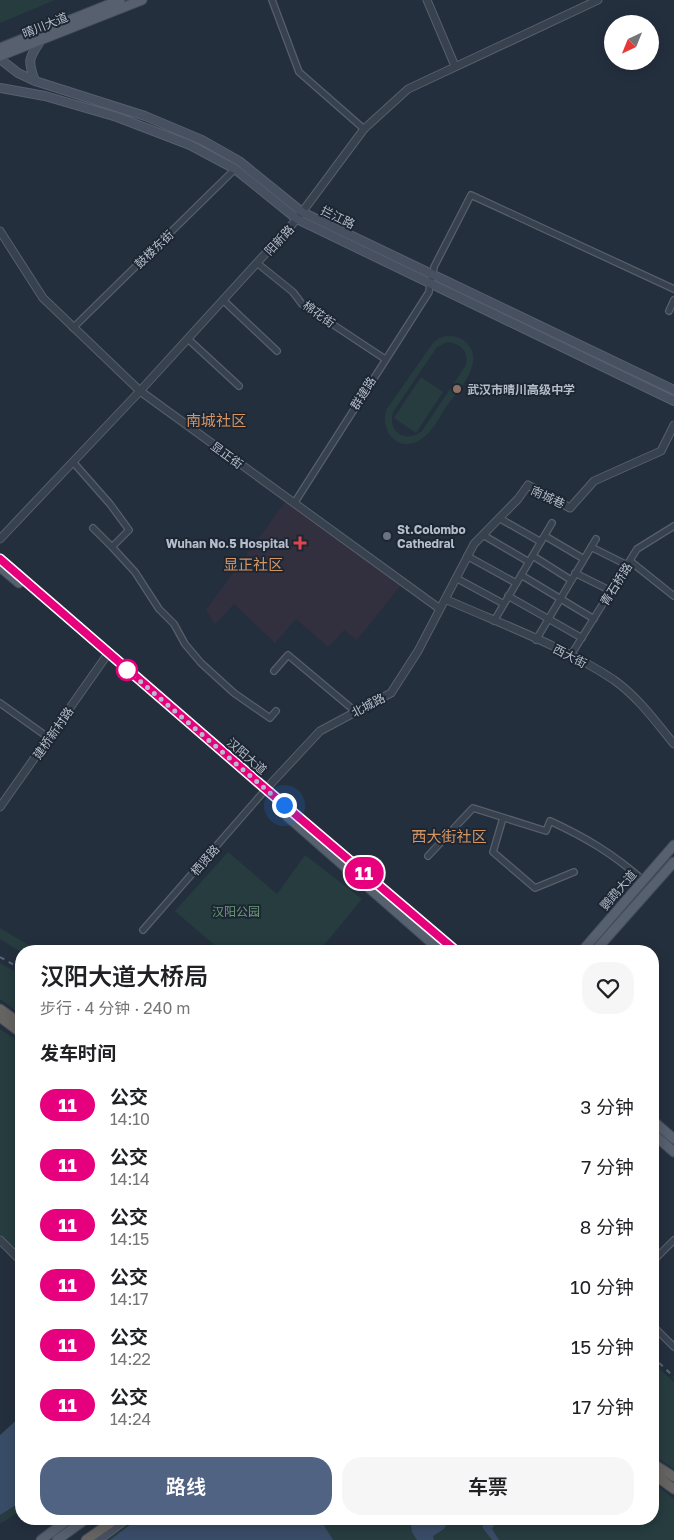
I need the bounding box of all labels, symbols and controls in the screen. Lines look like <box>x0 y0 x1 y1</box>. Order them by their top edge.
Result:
street label: 晴川大道 <box>20 9 70 41</box>
north arrow <box>604 15 659 70</box>
map controls <box>604 15 659 70</box>
street label: 拦江路 <box>319 202 357 232</box>
street label: 阳新路 <box>261 222 297 258</box>
street label: 鼓楼东街 <box>132 227 176 271</box>
street label: 棉花街 <box>300 298 338 330</box>
street label: 群建路 <box>347 374 379 412</box>
place label: 武汉市晴川高级中学 <box>467 382 575 397</box>
marker: 武汉市晴川高级中学 <box>451 383 463 395</box>
district label: 南城社区 <box>186 411 246 429</box>
street label: 显正街 <box>208 438 246 472</box>
street label: 南城巷 <box>529 483 567 511</box>
place label: St.Colombo Cathedral <box>397 522 466 551</box>
marker: St.Colombo Cathedral <box>381 530 393 542</box>
place label: Wuhan No.5 Hospital <box>166 536 289 551</box>
marker: Wuhan No.5 Hospital <box>293 536 307 550</box>
district label: 显正社区 <box>223 555 283 573</box>
street label: 青石桥路 <box>597 560 635 608</box>
street label: 西大街 <box>551 641 589 671</box>
unlabelled marker <box>116 659 138 681</box>
street label: 北城路 <box>349 690 387 720</box>
street label: 建桥新村路 <box>30 704 76 762</box>
street label: 汉阳大道 <box>224 735 270 777</box>
your location <box>272 793 297 818</box>
district label: 西大街社区 <box>411 827 487 845</box>
street label: 栖贤路 <box>188 841 222 879</box>
line badge: 11 <box>342 857 386 889</box>
text: 11 <box>355 862 373 884</box>
street label: 鹦鹉大道 <box>597 867 639 913</box>
park label: 汉阳公园 <box>212 904 260 919</box>
text: 汉阳大道大桥局 <box>40 961 208 990</box>
button: heart <box>582 962 634 1014</box>
text: 步行 · 4 分钟 · 240 m <box>40 998 190 1018</box>
text: 发车时间 <box>40 1041 116 1064</box>
text: 公交 <box>110 1085 148 1108</box>
text: 11 <box>58 1094 77 1116</box>
text: 3 分钟 <box>580 1095 634 1118</box>
text: 14:10 <box>110 1109 150 1129</box>
text: 公交 <box>110 1145 148 1168</box>
text: 11 <box>58 1154 77 1176</box>
text: 7 分钟 <box>581 1155 634 1178</box>
text: 14:14 <box>110 1169 150 1189</box>
text: 公交 <box>110 1205 148 1228</box>
text: 11 <box>58 1214 77 1236</box>
text: 8 分钟 <box>580 1215 634 1238</box>
text: 14:15 <box>110 1229 149 1249</box>
text: 公交 <box>110 1265 148 1288</box>
text: 11 <box>58 1274 77 1296</box>
text: 10 分钟 <box>570 1275 634 1298</box>
text: 14:17 <box>110 1289 149 1309</box>
text: 公交 <box>110 1325 148 1348</box>
text: 11 <box>58 1334 77 1356</box>
text: 15 分钟 <box>571 1335 634 1358</box>
text: 14:22 <box>110 1349 151 1369</box>
text: 公交 <box>110 1385 148 1408</box>
text: 11 <box>58 1394 77 1416</box>
text: 17 分钟 <box>572 1395 634 1418</box>
text: 14:24 <box>110 1409 151 1429</box>
button: 路线 <box>40 1457 332 1515</box>
button: 车票 <box>342 1457 634 1515</box>

